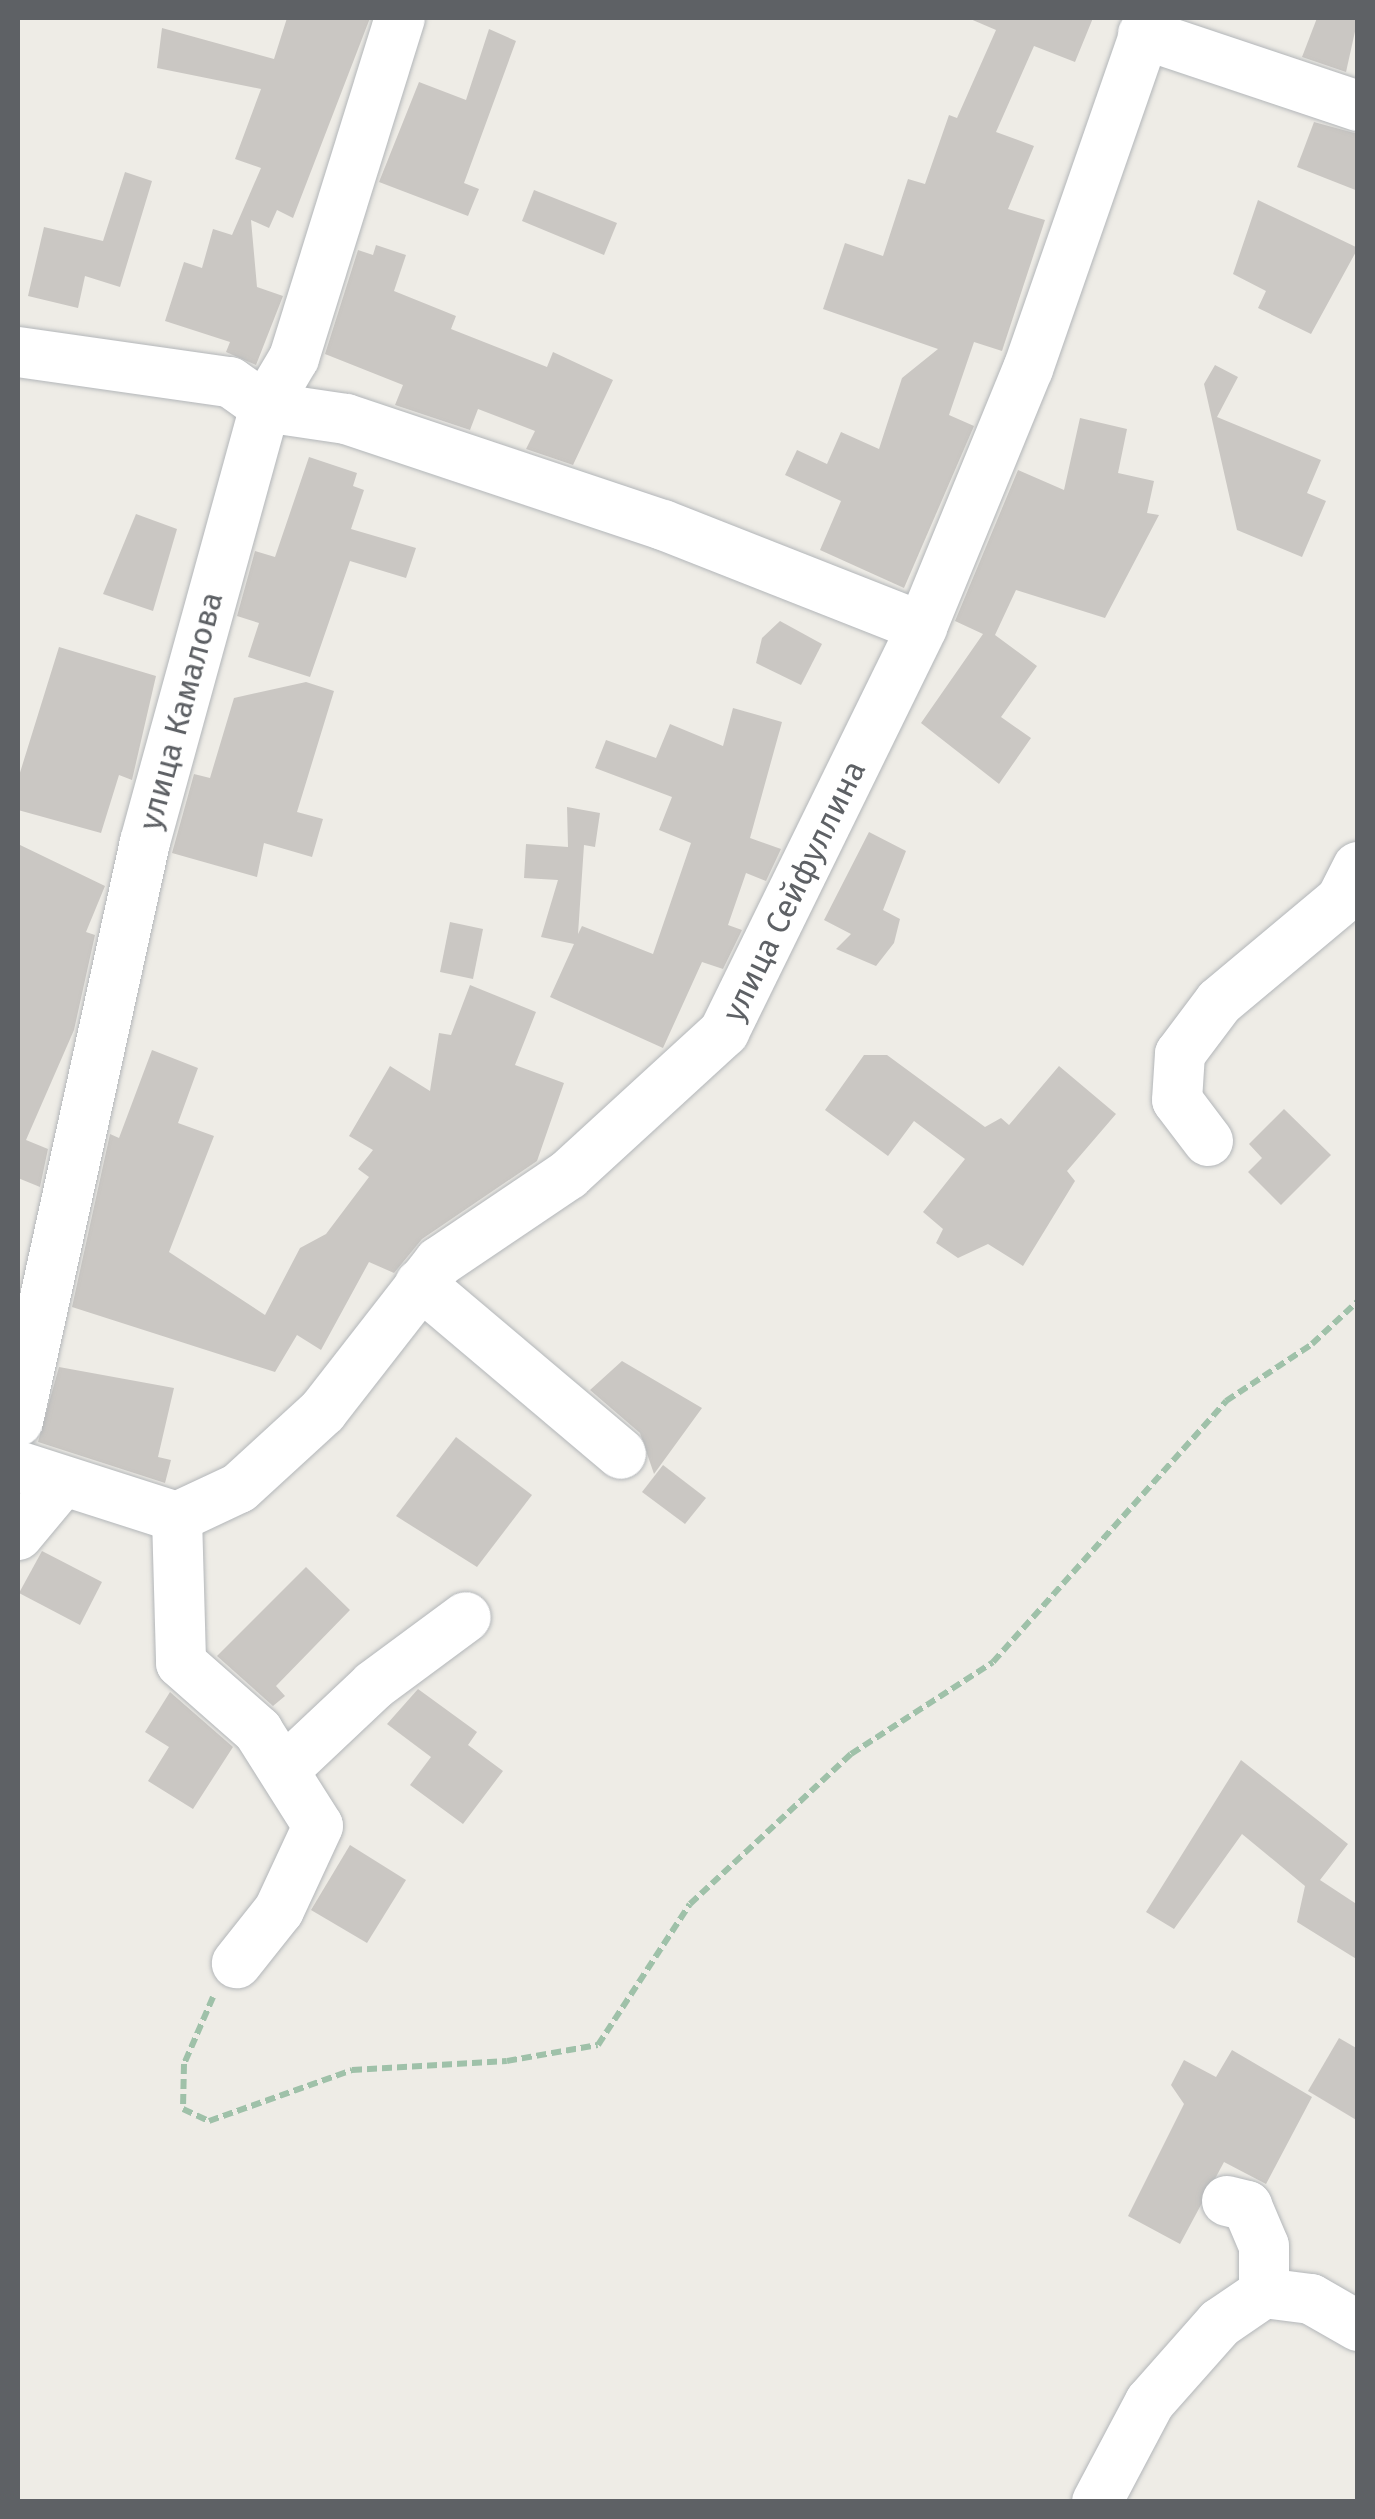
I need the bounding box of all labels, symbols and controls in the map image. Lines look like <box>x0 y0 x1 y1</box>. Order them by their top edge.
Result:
street label: улица Камалова <box>131 588 231 834</box>
street label: улица Сейфуллина <box>714 754 874 1028</box>

